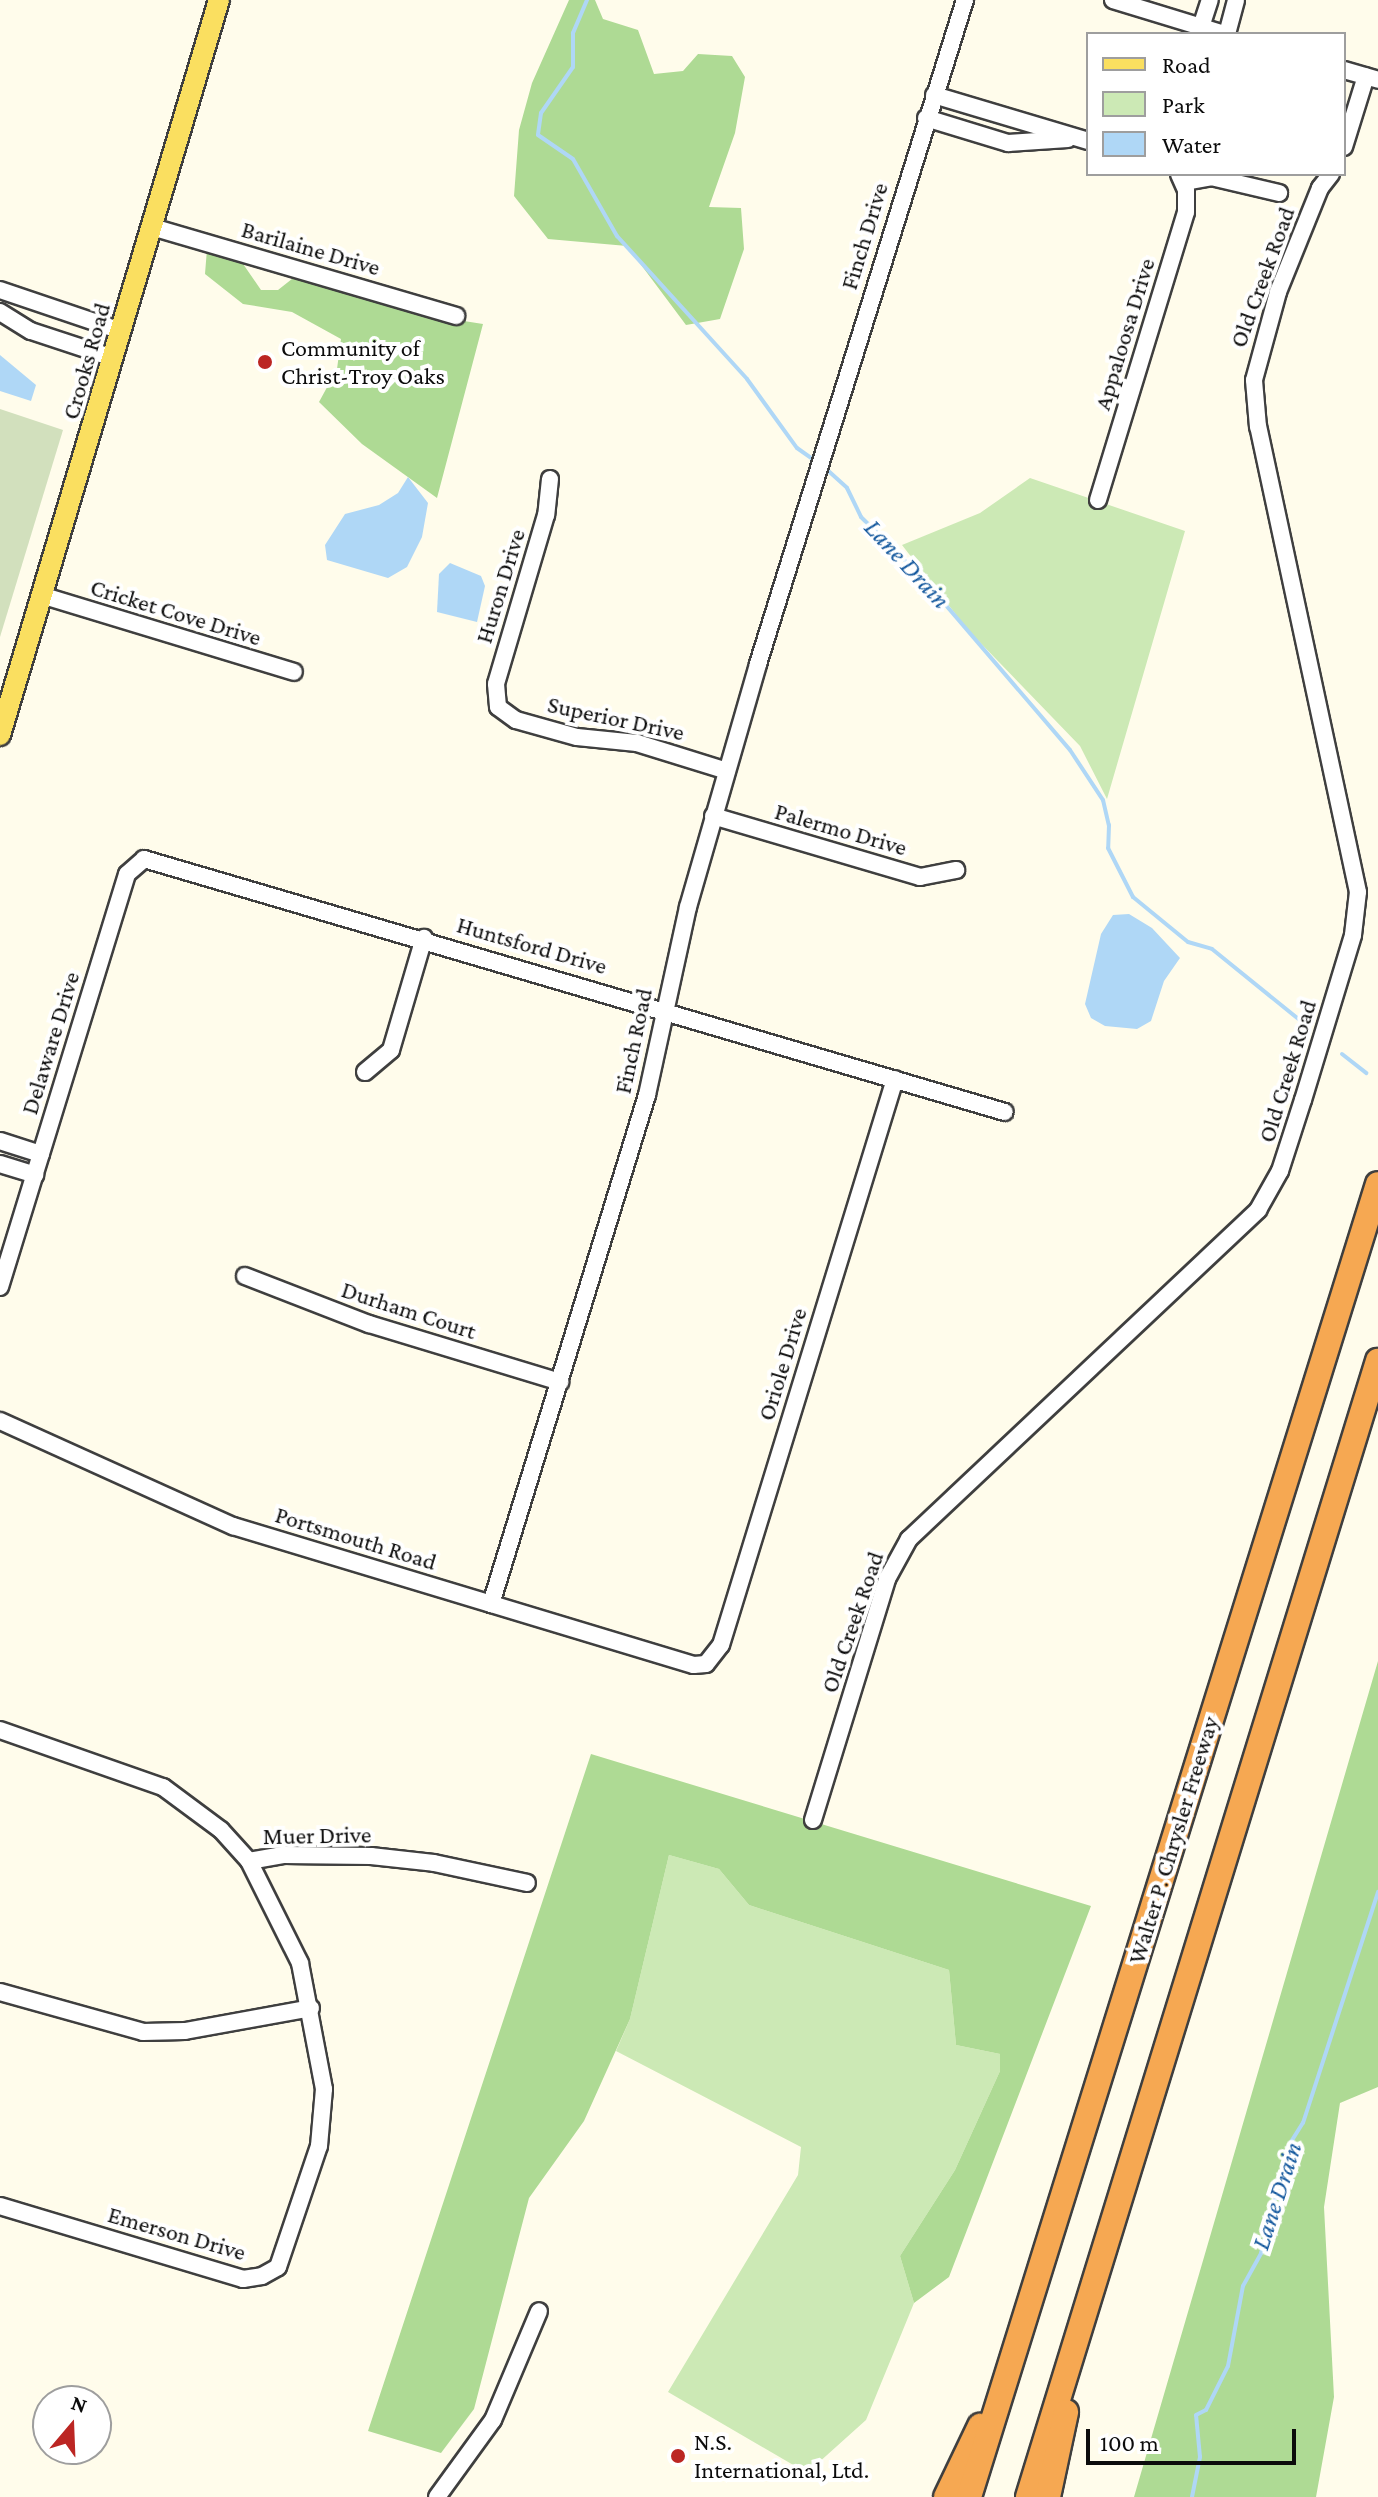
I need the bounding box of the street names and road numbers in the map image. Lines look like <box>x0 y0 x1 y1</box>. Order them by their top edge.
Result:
street label: Finch Drive <box>834 179 894 293</box>
street label: Old Creek Road <box>1223 203 1301 351</box>
street label: Barilaine Drive <box>238 214 384 282</box>
street label: Appaloosa Drive <box>1087 255 1161 413</box>
street label: Crooks Road <box>56 299 116 423</box>
street label: Huron Drive <box>469 525 531 647</box>
street label: Cricket Cove Drive <box>87 572 265 652</box>
street label: Superior Drive <box>545 689 687 747</box>
street label: Palermo Drive <box>772 796 910 862</box>
street label: Huntsford Drive <box>454 910 610 980</box>
street label: Delaware Drive <box>15 968 85 1118</box>
street label: Finch Road <box>608 986 658 1096</box>
street label: Old Creek Road <box>1252 996 1322 1146</box>
street label: Durham Court <box>338 1275 480 1345</box>
street label: Oriole Drive <box>751 1304 813 1424</box>
street label: Portsmouth Road <box>272 1500 440 1576</box>
street label: Old Creek Road <box>814 1548 890 1696</box>
street label: Walter P. Chrysler Freeway <box>1122 1713 1224 1967</box>
street label: Muer Drive <box>263 1820 371 1850</box>
street label: Emerson Drive <box>105 2200 249 2266</box>

